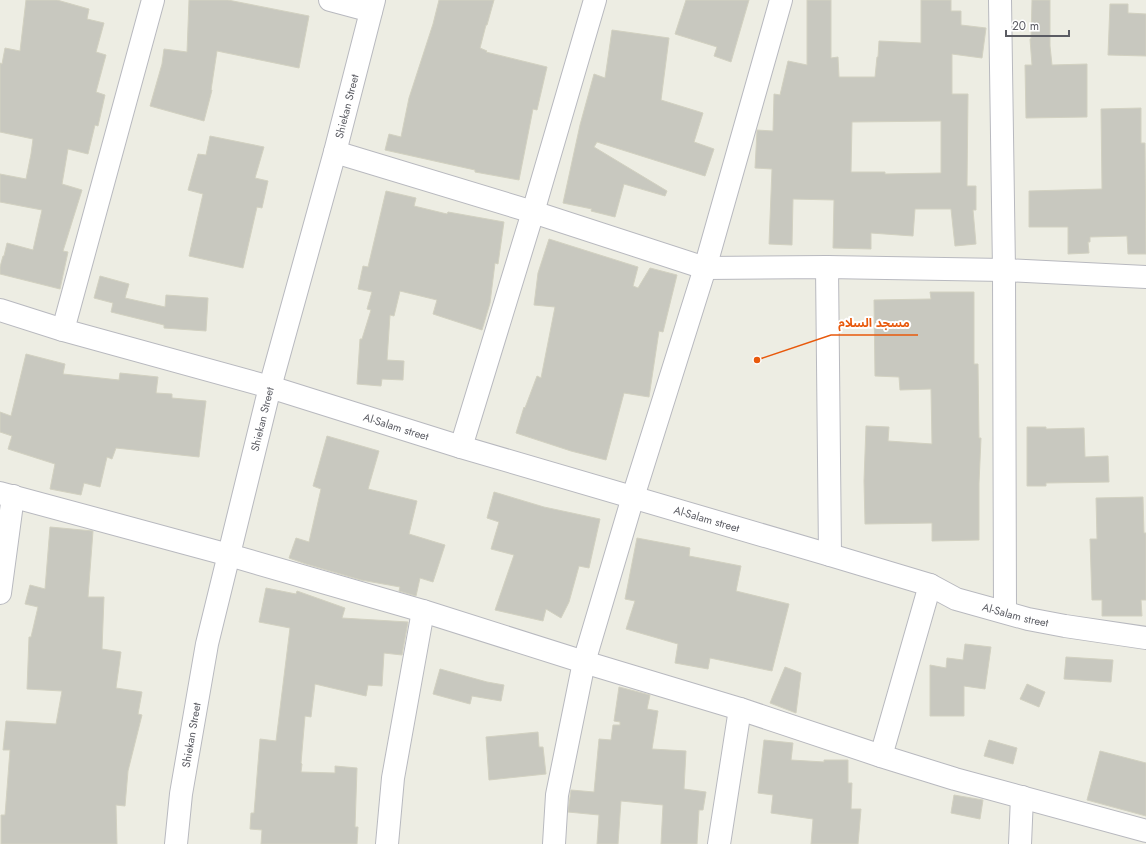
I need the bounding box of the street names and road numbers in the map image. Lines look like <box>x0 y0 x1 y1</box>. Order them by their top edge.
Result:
street label: Shiekan Street <box>331 72 363 140</box>
street label: Shiekan Street <box>247 385 278 453</box>
street label: Al-Salam street <box>361 409 431 445</box>
street label: Al-Salam street <box>672 502 742 536</box>
street label: Al-Salam street <box>981 599 1050 631</box>
street label: Shiekan Street <box>178 701 205 769</box>

